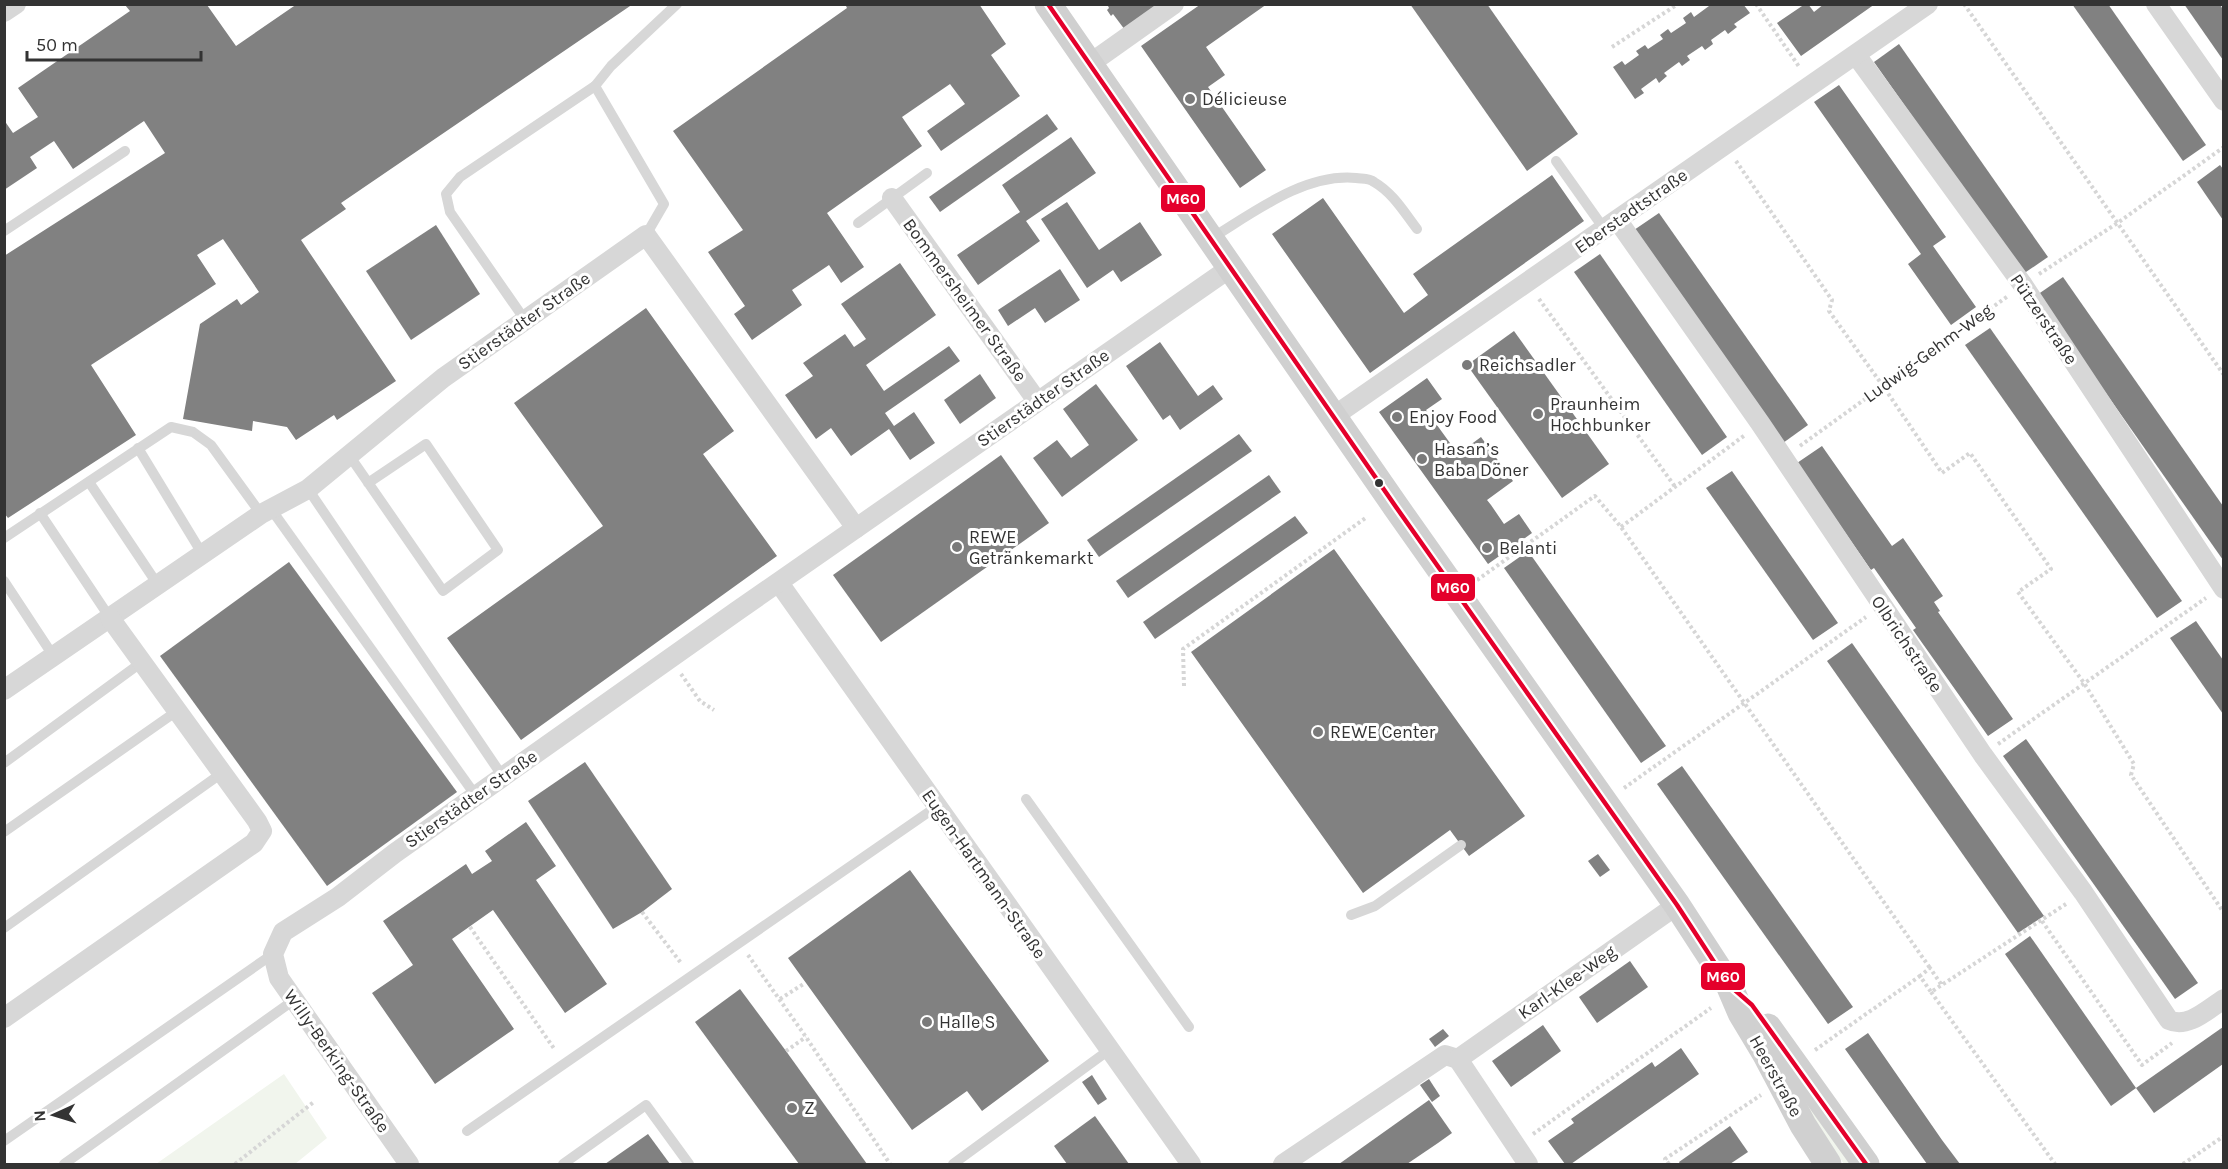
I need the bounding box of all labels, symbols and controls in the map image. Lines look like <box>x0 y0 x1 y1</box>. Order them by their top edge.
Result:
scale bar <box>27 24 201 62</box>
text: 50 m <box>36 34 78 56</box>
place label: Délicieuse <box>1202 88 1287 110</box>
marker: Délicieuse <box>1183 92 1197 106</box>
street label: Eberstadtstraße <box>1570 164 1692 258</box>
line badge: M60 <box>1160 184 1206 213</box>
text: M60 <box>1166 189 1200 208</box>
street label: Bommersheimer Straße <box>898 214 1032 386</box>
street label: Stierstädter Straße <box>454 267 594 375</box>
street label: Pützerstraße <box>2006 269 2082 369</box>
street label: Ludwig-Gehm-Weg <box>1859 299 1997 407</box>
street label: Stierstädter Straße <box>973 344 1113 452</box>
place label: Reichsadler <box>1479 354 1576 376</box>
marker: Reichsadler <box>1460 358 1474 372</box>
place label: Praunheim Hochbunker <box>1550 393 1651 436</box>
place label: Enjoy Food <box>1409 406 1497 428</box>
marker: Praunheim Hochbunker <box>1531 407 1545 421</box>
marker: Enjoy Food <box>1390 410 1404 424</box>
place label: Hasan’s Baba Döner <box>1434 438 1529 481</box>
marker: Hasan’s Baba Döner <box>1415 452 1429 466</box>
unlabelled marker <box>1373 477 1385 489</box>
place label: REWE Getränkemarkt <box>969 526 1094 569</box>
place label: Belanti <box>1499 537 1557 559</box>
marker: REWE Getränkemarkt <box>950 540 964 554</box>
marker: Belanti <box>1480 541 1494 555</box>
line badge: M60 <box>1430 573 1476 602</box>
text: M60 <box>1436 578 1470 597</box>
street label: Olbrichstraße <box>1866 591 1948 697</box>
place label: REWE Center <box>1330 721 1436 743</box>
marker: REWE Center <box>1311 725 1325 739</box>
street label: Stierstädter Straße <box>401 745 541 853</box>
street label: Eugen-Hartmann-Straße <box>917 785 1051 963</box>
street label: Karl-Klee-Weg <box>1514 940 1620 1024</box>
line badge: M60 <box>1700 962 1746 991</box>
text: M60 <box>1706 967 1740 986</box>
street label: Willy-Berking-Straße <box>279 985 395 1137</box>
place label: Halle S <box>939 1011 995 1033</box>
marker: Halle S <box>920 1015 934 1029</box>
street label: Heerstraße <box>1745 1031 1807 1121</box>
north arrow <box>24 1085 84 1145</box>
place label: Z <box>804 1097 815 1119</box>
marker: Z <box>785 1101 799 1115</box>
text: N <box>30 1110 49 1122</box>

